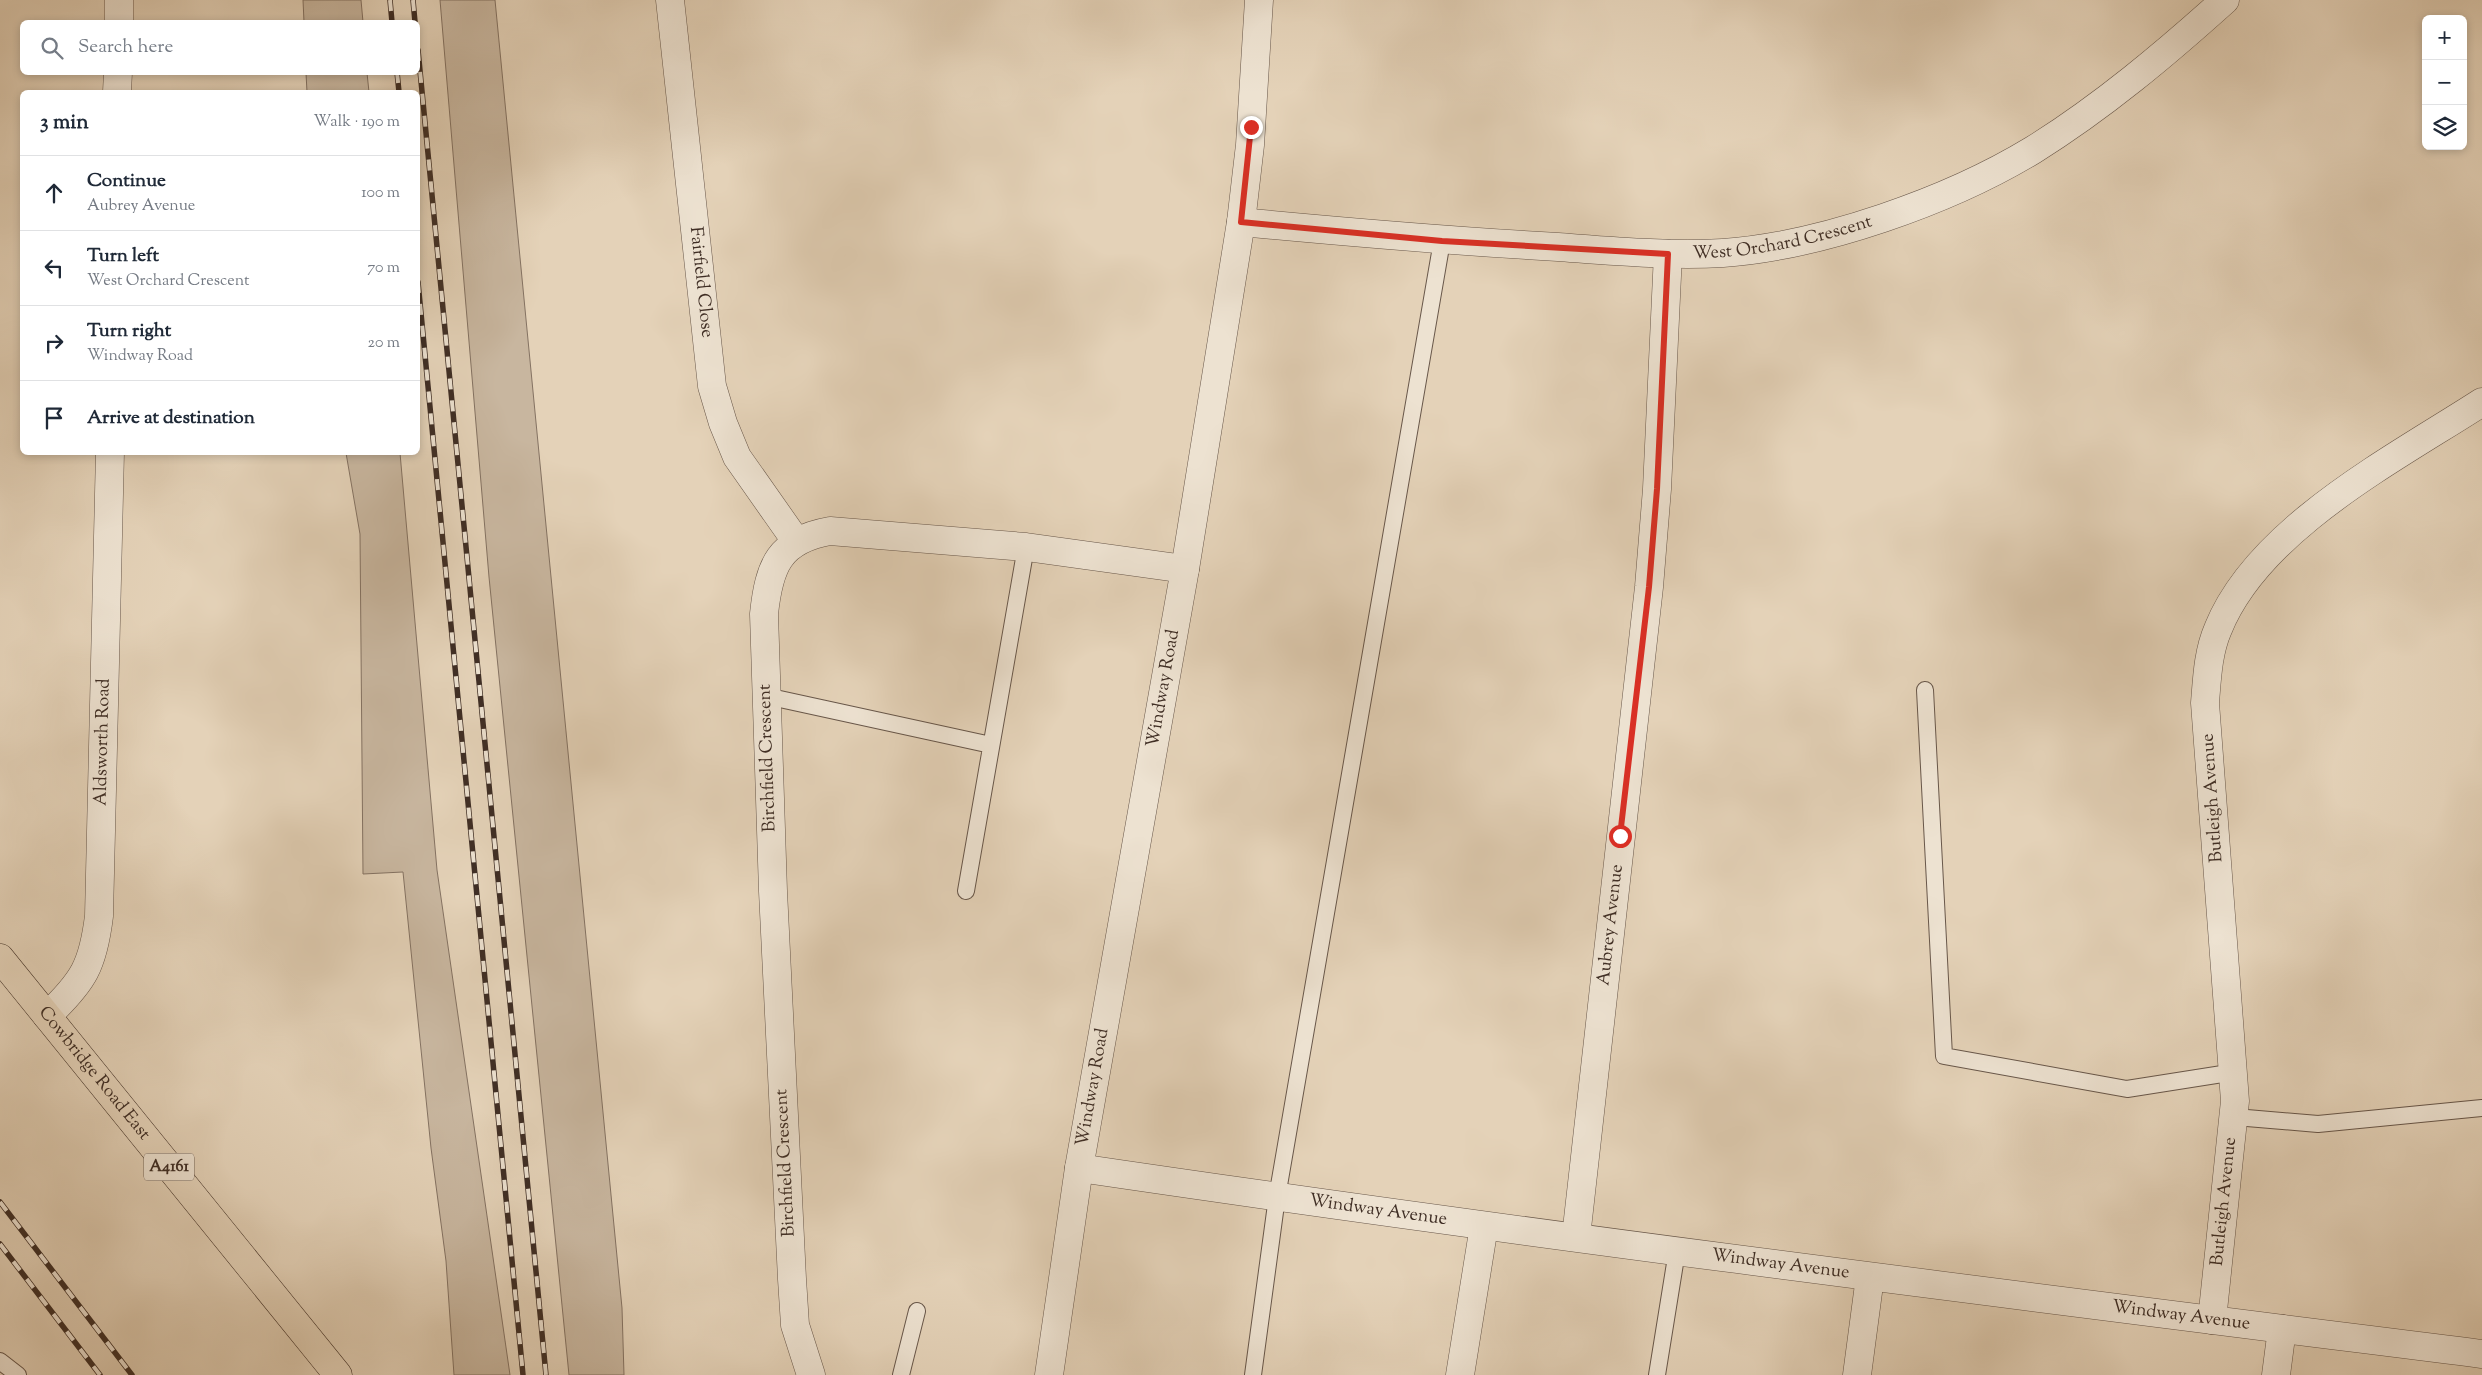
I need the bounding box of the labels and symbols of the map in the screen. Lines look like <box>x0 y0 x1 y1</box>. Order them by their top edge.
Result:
route end <box>1240 116 1263 139</box>
street label: West Orchard Crescent <box>1692 209 1876 267</box>
street label: Fairfield Close <box>682 226 720 339</box>
street label: Windway Road <box>1141 628 1187 750</box>
street label: Aldsworth Road <box>89 678 118 806</box>
street label: Birchfield Crescent <box>752 683 784 833</box>
street label: Butleigh Avenue <box>2196 733 2230 863</box>
route start <box>1609 825 1632 848</box>
street label: Aubrey Avenue <box>1591 863 1631 987</box>
street label: Cowbridge Road East <box>31 1001 156 1146</box>
street label: Windway Road <box>1070 1026 1116 1148</box>
street label: Birchfield Crescent <box>769 1088 803 1238</box>
street label: Butleigh Avenue <box>2205 1136 2244 1267</box>
road number: A4161 <box>144 1154 194 1180</box>
street label: Windway Avenue <box>1307 1188 1449 1233</box>
street label: Windway Avenue <box>1710 1243 1851 1287</box>
street label: Windway Avenue <box>2110 1294 2252 1338</box>

